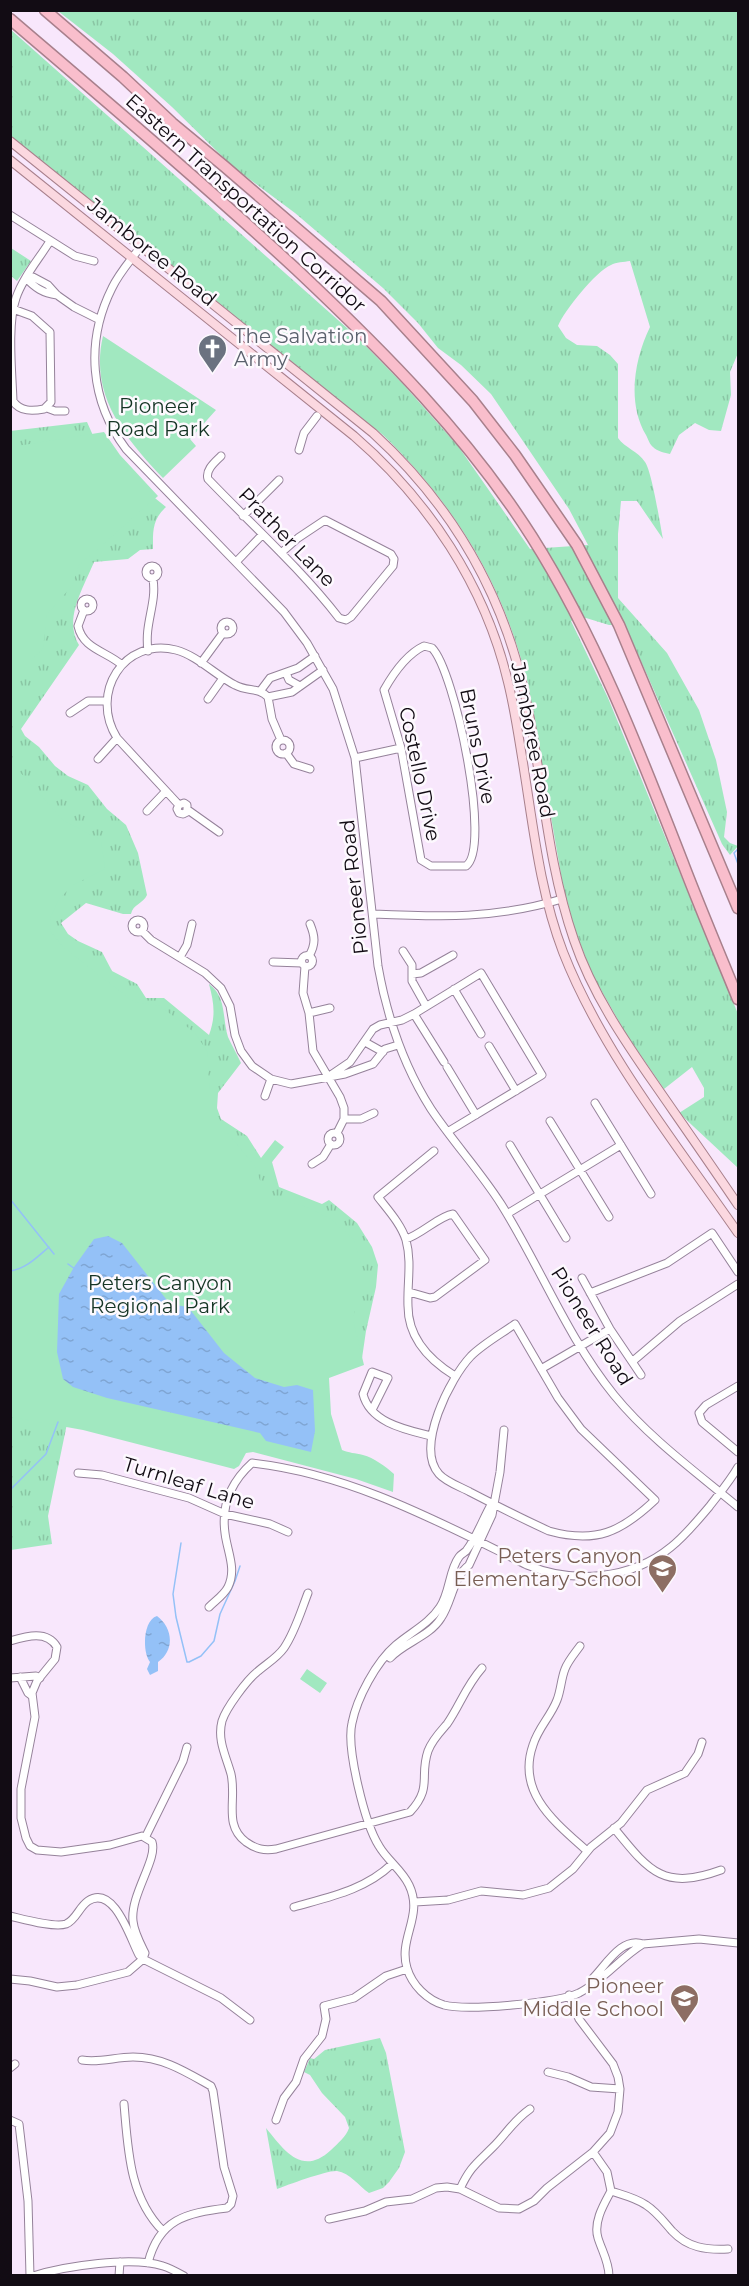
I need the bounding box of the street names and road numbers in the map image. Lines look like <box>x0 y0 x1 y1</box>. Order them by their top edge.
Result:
street label: Eastern Transportation Corridor <box>121 89 371 317</box>
street label: Jamboree Road <box>82 192 221 311</box>
street label: Prather Lane <box>234 482 340 592</box>
street label: Jamboree Road <box>506 659 560 820</box>
street label: Bruns Drive <box>455 686 501 806</box>
street label: Costello Drive <box>394 705 446 843</box>
street label: Pioneer Road <box>335 818 373 956</box>
street label: Pioneer Road <box>546 1262 638 1390</box>
street label: Turnleaf Lane <box>120 1452 258 1514</box>

